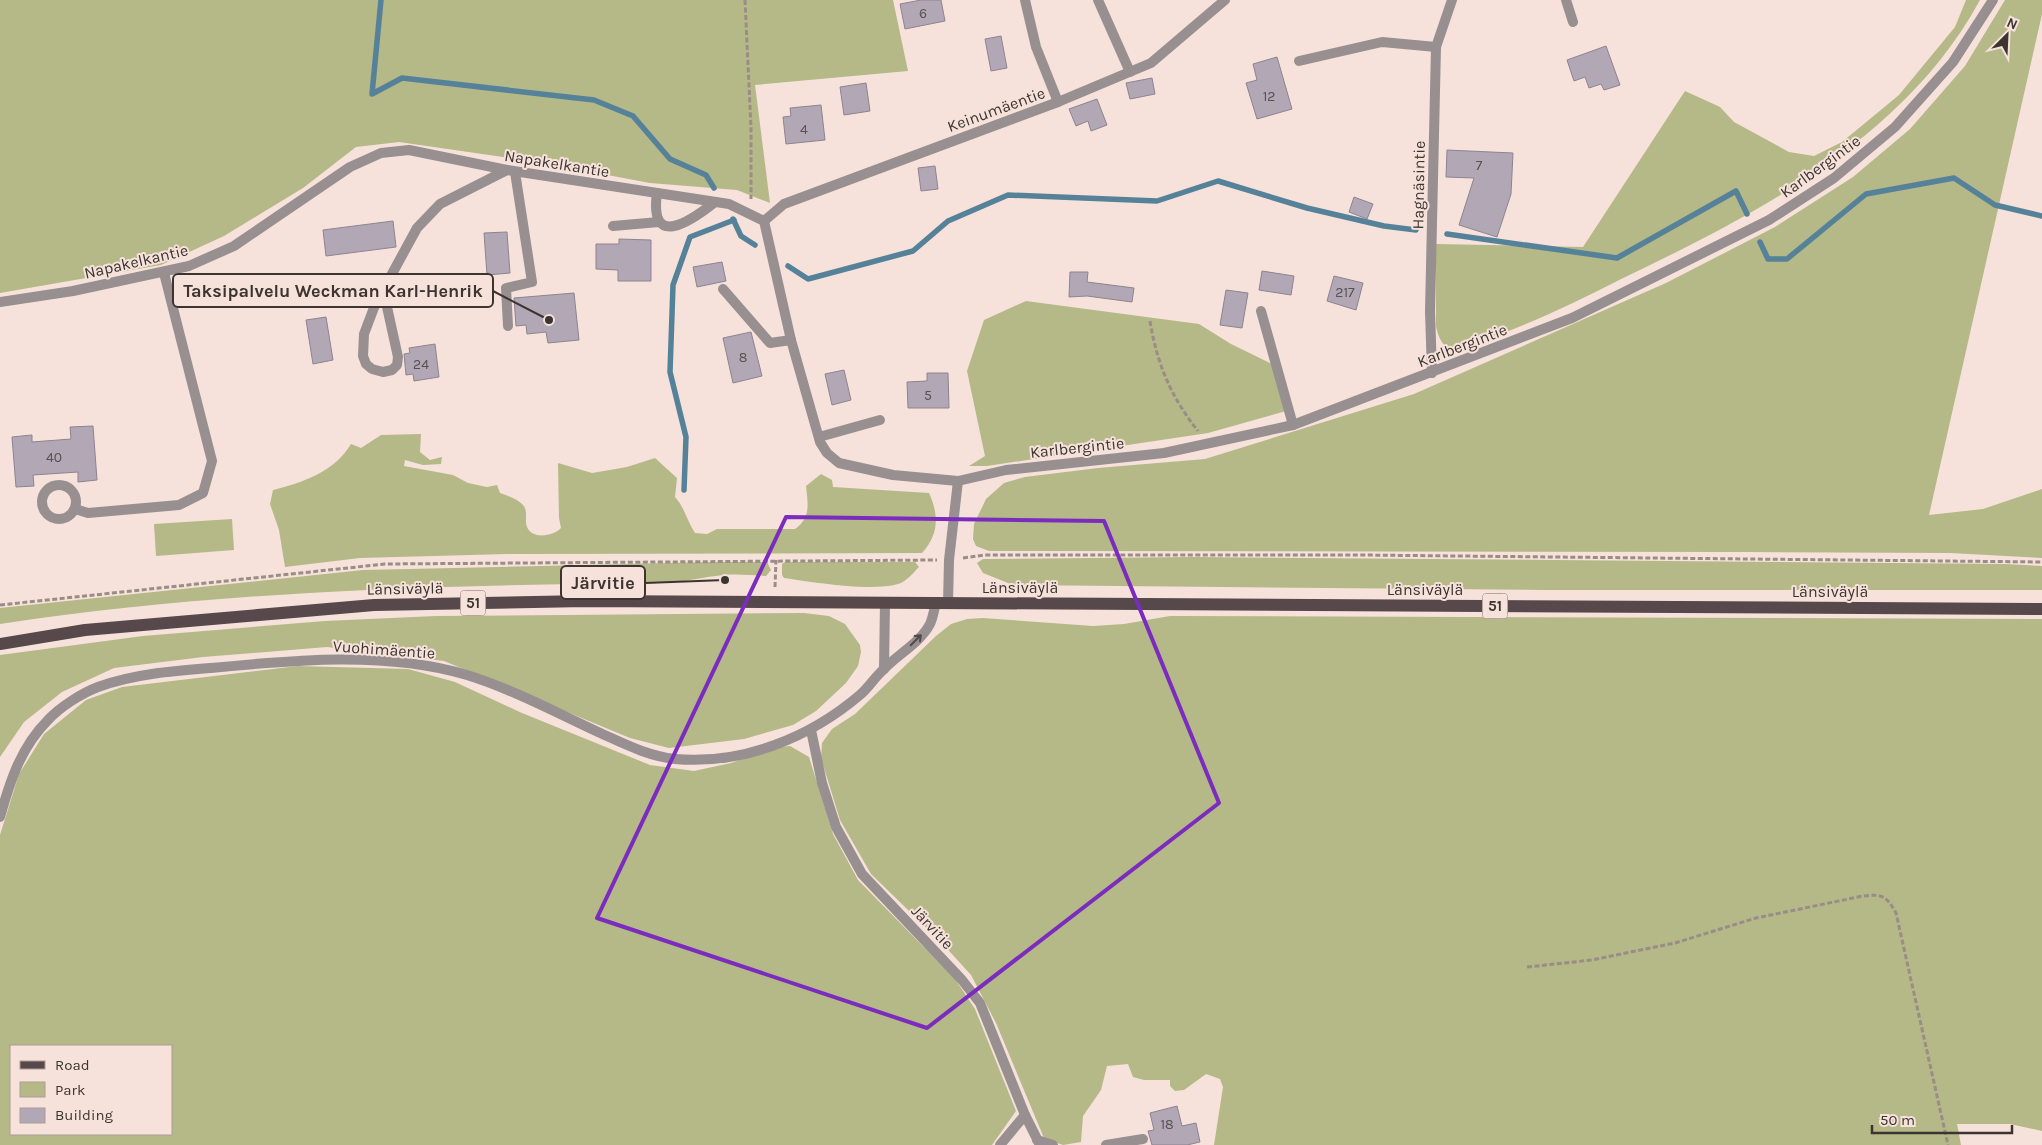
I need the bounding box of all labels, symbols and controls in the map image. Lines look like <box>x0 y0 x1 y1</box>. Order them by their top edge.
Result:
house number: 6 <box>919 5 927 22</box>
north arrow <box>1982 10 2032 60</box>
text: N <box>2004 14 2020 33</box>
street label: Keinumäentie <box>945 83 1048 136</box>
house number: 12 <box>1263 88 1275 105</box>
house number: 4 <box>800 121 808 138</box>
street label: Karlbergintie <box>1776 131 1864 202</box>
street label: Hagnäsintie <box>1408 140 1429 230</box>
street label: Napakelkantie <box>503 146 611 181</box>
house number: 7 <box>1476 157 1483 174</box>
street label: Napakelkantie <box>82 240 190 283</box>
callout: Taksipalvelu Weckman Karl-Henrik <box>173 274 493 307</box>
text: Taksipalvelu Weckman Karl-Henrik <box>183 280 483 302</box>
house number: 217 <box>1335 284 1355 301</box>
street label: Karlbergintie <box>1415 320 1510 371</box>
house number: 8 <box>739 349 747 366</box>
house number: 24 <box>413 356 429 373</box>
house number: 5 <box>924 387 932 404</box>
street label: Karlbergintie <box>1029 433 1125 462</box>
house number: 40 <box>46 449 62 466</box>
callout: Järvitie <box>561 566 645 599</box>
text: Järvitie <box>571 572 635 594</box>
street label: Länsiväylä <box>366 578 444 599</box>
street label: Länsiväylä <box>982 578 1058 597</box>
street label: Länsiväylä <box>1387 580 1463 599</box>
street label: Länsiväylä <box>1792 582 1868 601</box>
road number: 51 <box>460 590 486 616</box>
road number: 51 <box>1482 594 1508 618</box>
one-way arrow <box>910 634 922 646</box>
street label: Vuohimäentie <box>332 636 436 663</box>
street label: Järvitie <box>908 902 958 953</box>
legend <box>10 1045 172 1135</box>
text: Road <box>55 1056 90 1074</box>
text: Park <box>55 1081 85 1099</box>
scale bar <box>1872 1102 2012 1134</box>
text: Building <box>55 1106 113 1124</box>
text: 50 m <box>1880 1111 1915 1129</box>
house number: 18 <box>1160 1116 1174 1133</box>

